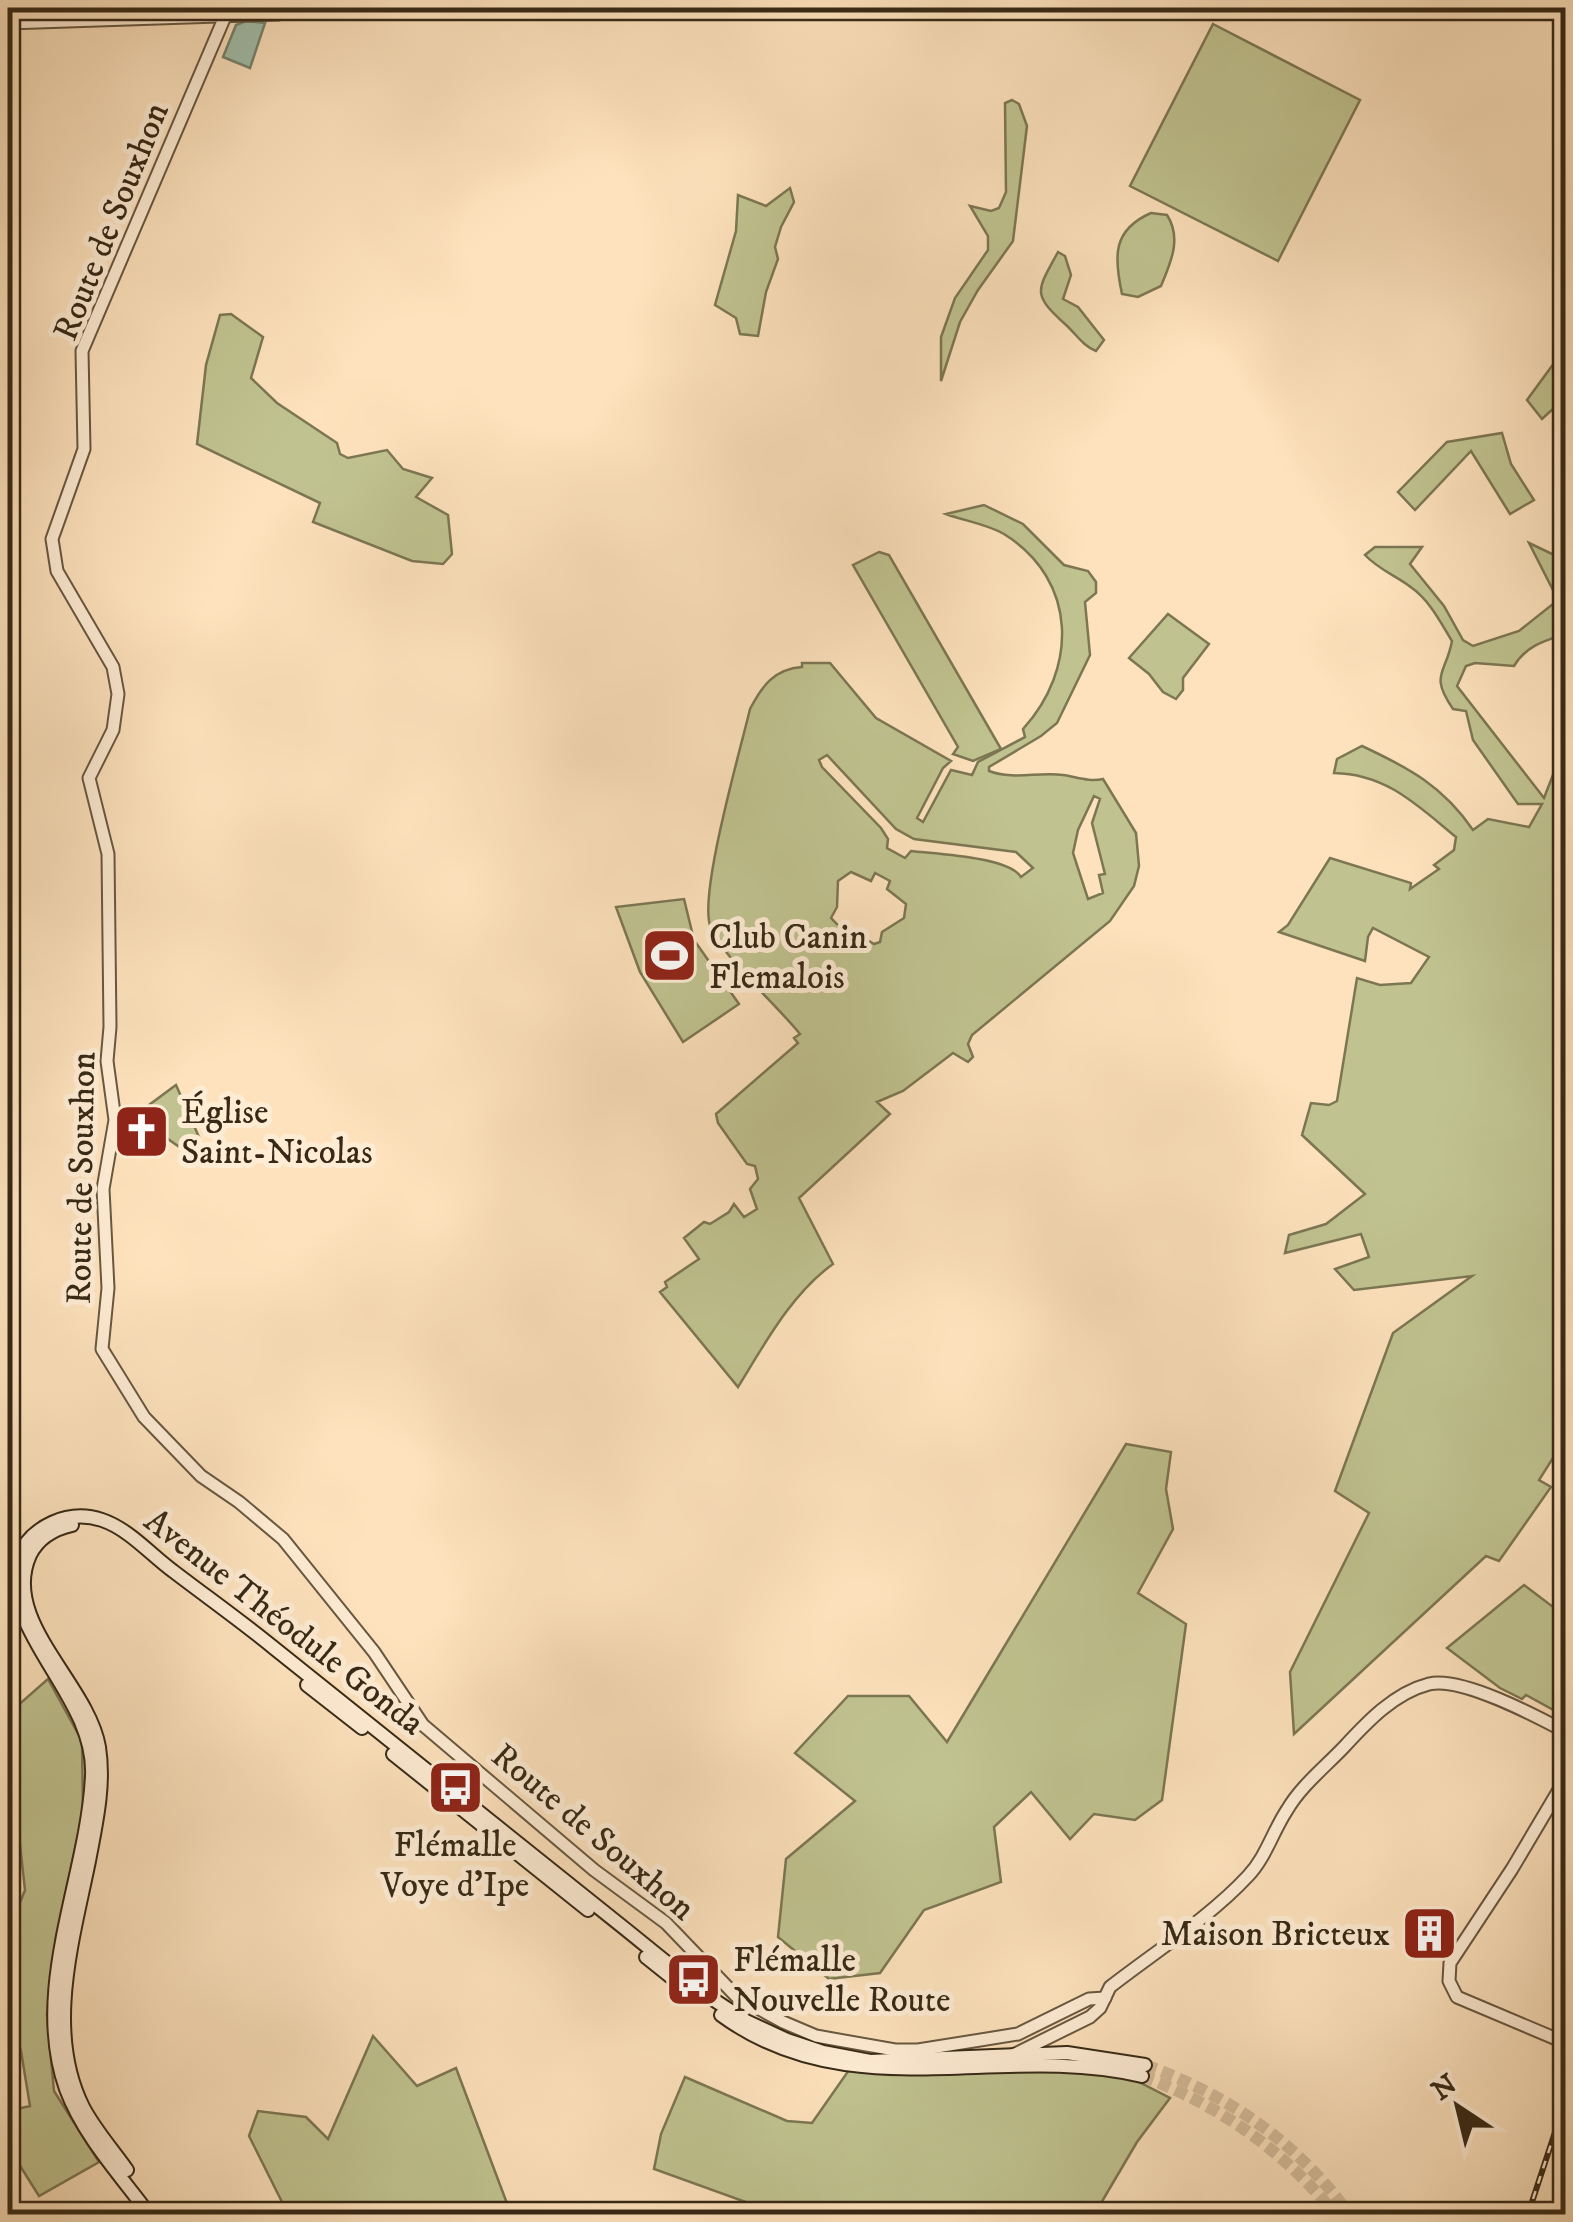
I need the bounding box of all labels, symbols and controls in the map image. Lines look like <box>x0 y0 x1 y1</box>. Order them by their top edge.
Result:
street label: Route de Souxhon <box>44 96 180 347</box>
place label: Club Canin Flemalois <box>709 916 867 1000</box>
sports icon: Club Canin Flemalois <box>640 926 700 986</box>
street label: Route de Souxhon <box>58 1051 106 1305</box>
place label: Église Saint-Nicolas <box>181 1090 373 1175</box>
church icon: Église Saint-Nicolas <box>112 1101 172 1161</box>
street label: Avenue Théodule Gonda <box>135 1500 433 1746</box>
street label: Route de Souxhon <box>482 1734 704 1931</box>
bus stop icon: Flémalle Voye d'Ipe <box>425 1758 485 1818</box>
place label: Flémalle Voye d'Ipe <box>380 1824 529 1908</box>
building icon: Maison Bricteux <box>1399 1903 1459 1963</box>
place label: Maison Bricteux <box>1161 1913 1390 1957</box>
place label: Flémalle Nouvelle Route <box>733 1939 950 2023</box>
bus stop icon: Flémalle Nouvelle Route <box>664 1949 724 2009</box>
north arrow <box>1408 2057 1508 2157</box>
text: N <box>1425 2067 1464 2109</box>

